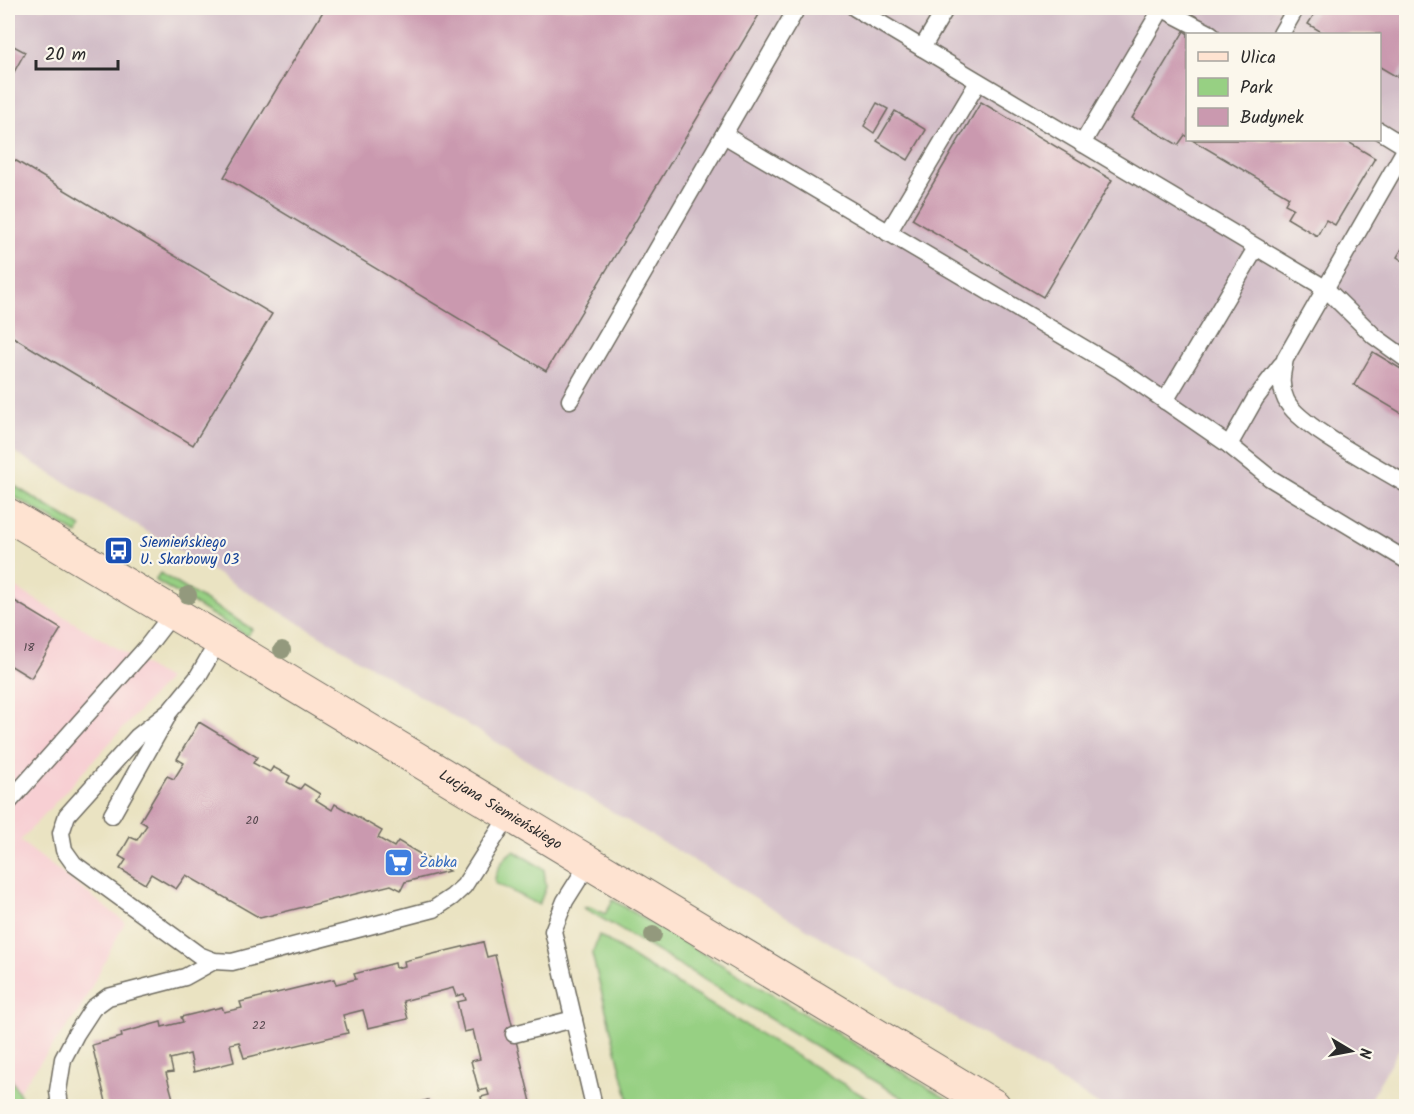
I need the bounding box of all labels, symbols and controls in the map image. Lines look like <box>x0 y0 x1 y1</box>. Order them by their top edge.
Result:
scale bar <box>36 33 118 71</box>
legend <box>1186 33 1381 141</box>
text: 20 m <box>45 41 86 70</box>
text: Ulica <box>1240 44 1276 73</box>
text: Park <box>1240 74 1273 103</box>
text: Budynek <box>1240 104 1304 133</box>
place label: Siemieńskiego U. Skarbowy 03 <box>140 531 240 572</box>
bus stop icon: Siemieńskiego U. Skarbowy 03 <box>103 535 135 567</box>
house number: 18 <box>24 638 35 657</box>
street label: Lucjana Siemieńskiego <box>434 764 567 857</box>
house number: 20 <box>246 811 258 830</box>
supermarket icon: Żabka <box>382 846 414 878</box>
place label: Żabka <box>419 851 457 875</box>
house number: 22 <box>252 1016 266 1035</box>
north arrow <box>1321 1021 1381 1081</box>
text: N <box>1351 1046 1377 1060</box>

